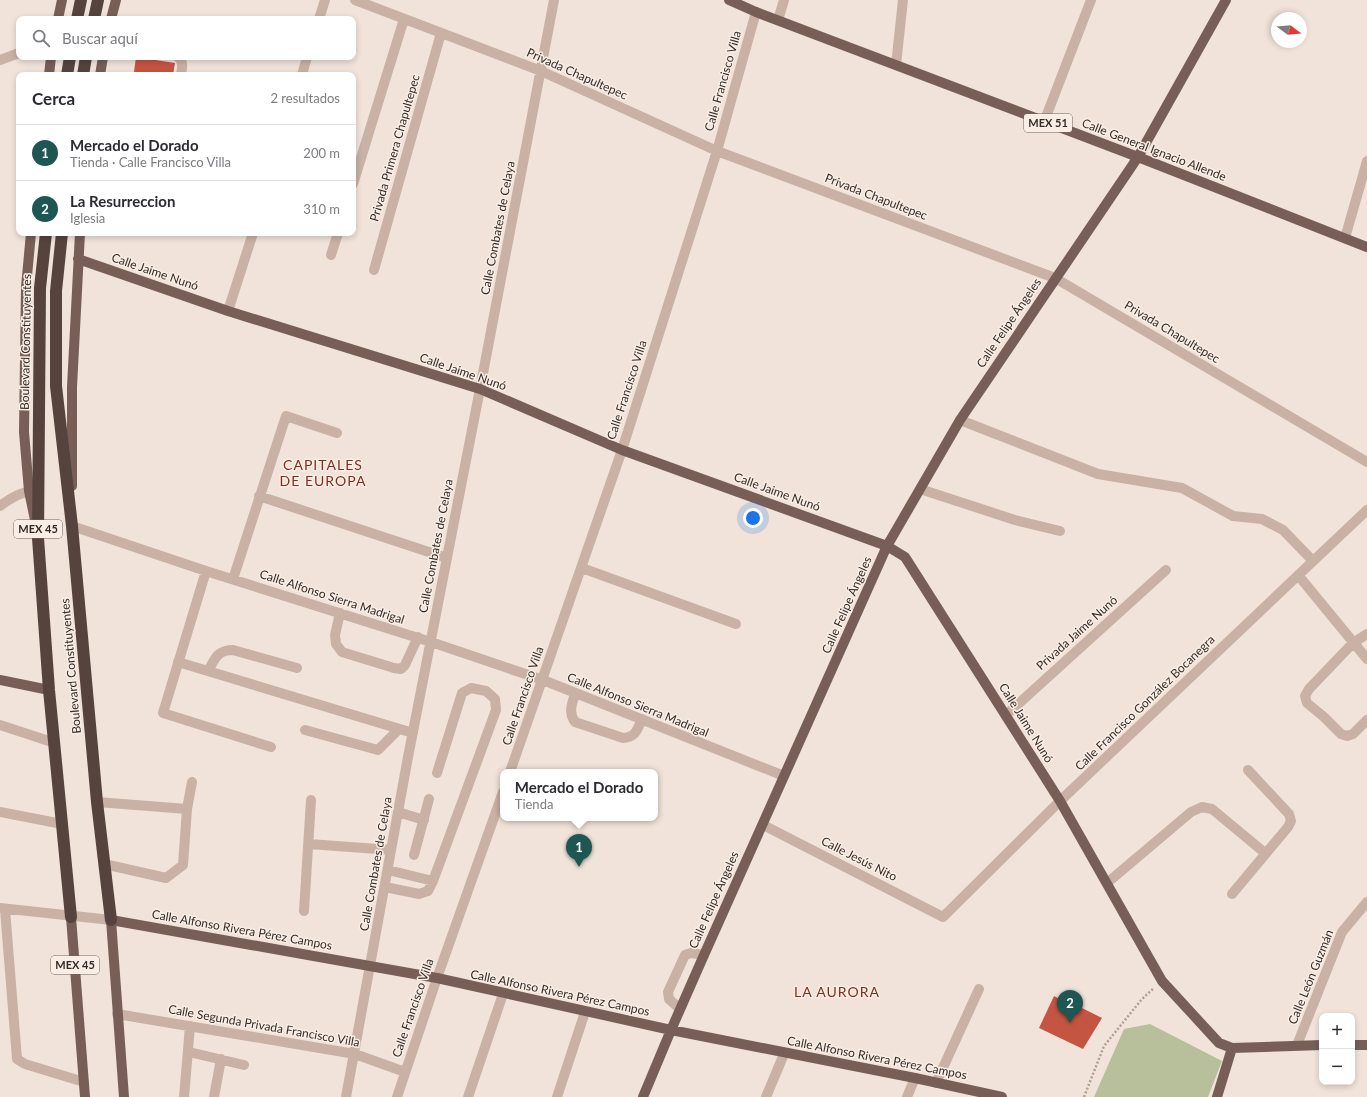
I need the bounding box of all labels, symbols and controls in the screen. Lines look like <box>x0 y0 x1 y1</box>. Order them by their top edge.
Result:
north arrow <box>1271 12 1307 48</box>
search box <box>16 16 356 60</box>
icon: search <box>30 27 52 49</box>
text: Buscar aquí <box>62 29 138 47</box>
street label: Calle Francisco Villa <box>701 29 744 133</box>
street label: Privada Chapultepec <box>525 45 630 103</box>
street label: Privada Primera Chapultepec <box>366 72 423 223</box>
text: Cerca <box>32 88 75 109</box>
text: 2 resultados <box>270 90 340 106</box>
road number: MEX 51 <box>1024 114 1072 132</box>
street label: Calle General Ignacio Allende <box>1080 115 1228 184</box>
text: Mercado el Dorado <box>70 136 199 154</box>
text: 1 <box>41 145 49 161</box>
text: 200 m <box>303 145 340 161</box>
text: Tienda · Calle Francisco Villa <box>70 154 231 170</box>
street label: Calle Combates de Celaya <box>477 160 518 296</box>
street label: Privada Chapultepec <box>823 170 930 223</box>
text: La Resurreccion <box>70 192 175 210</box>
text: 2 <box>41 201 49 217</box>
text: 310 m <box>303 201 340 217</box>
text: Iglesia <box>70 210 105 226</box>
street label: Calle Jaime Nunó <box>110 250 201 293</box>
street label: Boulevard Constituyentes <box>17 274 34 410</box>
street label: Calle Felipe Ángeles <box>973 275 1044 370</box>
street label: Privada Chapultepec <box>1122 297 1223 366</box>
street label: Calle Francisco Villa <box>603 338 650 442</box>
street label: Calle Jaime Nunó <box>418 350 509 393</box>
district label: CAPITALES DE EUROPA <box>280 456 366 489</box>
street label: Calle Jaime Nunó <box>732 469 823 514</box>
street label: Calle Combates de Celaya <box>415 478 456 614</box>
your location <box>743 508 763 528</box>
road number: MEX 45 <box>14 520 62 538</box>
street label: Calle Felipe Ángeles <box>818 554 875 656</box>
street label: Calle Alfonso Sierra Madrigal <box>258 566 406 627</box>
street label: Privada Jaime Nunó <box>1033 592 1120 673</box>
street label: Boulevard Constituyentes <box>57 598 84 734</box>
street label: Calle Francisco González Bocanegra <box>1072 632 1218 774</box>
street label: Calle Francisco Villa <box>499 644 547 747</box>
street label: Calle Alfonso Sierra Madrigal <box>565 669 711 740</box>
street label: Calle Jaime Nunó <box>996 680 1057 765</box>
popup <box>500 769 658 821</box>
text: Mercado el Dorado <box>515 778 643 796</box>
street label: Calle Combates de Celaya <box>356 796 395 932</box>
text: Tienda <box>515 796 553 812</box>
street label: Calle Jesús Nito <box>819 833 900 884</box>
pin: 1 <box>566 834 592 867</box>
street label: Calle Felipe Ángeles <box>685 849 742 951</box>
street label: Calle Alfonso Rivera Pérez Campos <box>151 906 333 953</box>
street label: Calle León Guzmán <box>1285 927 1336 1026</box>
road number: MEX 45 <box>51 956 99 974</box>
street label: Calle Francisco Villa <box>389 956 437 1059</box>
street label: Calle Alfonso Rivera Pérez Campos <box>469 966 651 1019</box>
district label: LA AURORA <box>794 983 880 1000</box>
pin: 2 <box>1057 990 1083 1023</box>
street label: Calle Segunda Privada Francisco Villa <box>167 1001 361 1050</box>
map controls <box>1319 1013 1355 1085</box>
button: + <box>1319 1013 1355 1049</box>
street label: Calle Alfonso Rivera Pérez Campos <box>786 1033 968 1082</box>
button: − <box>1319 1049 1355 1085</box>

